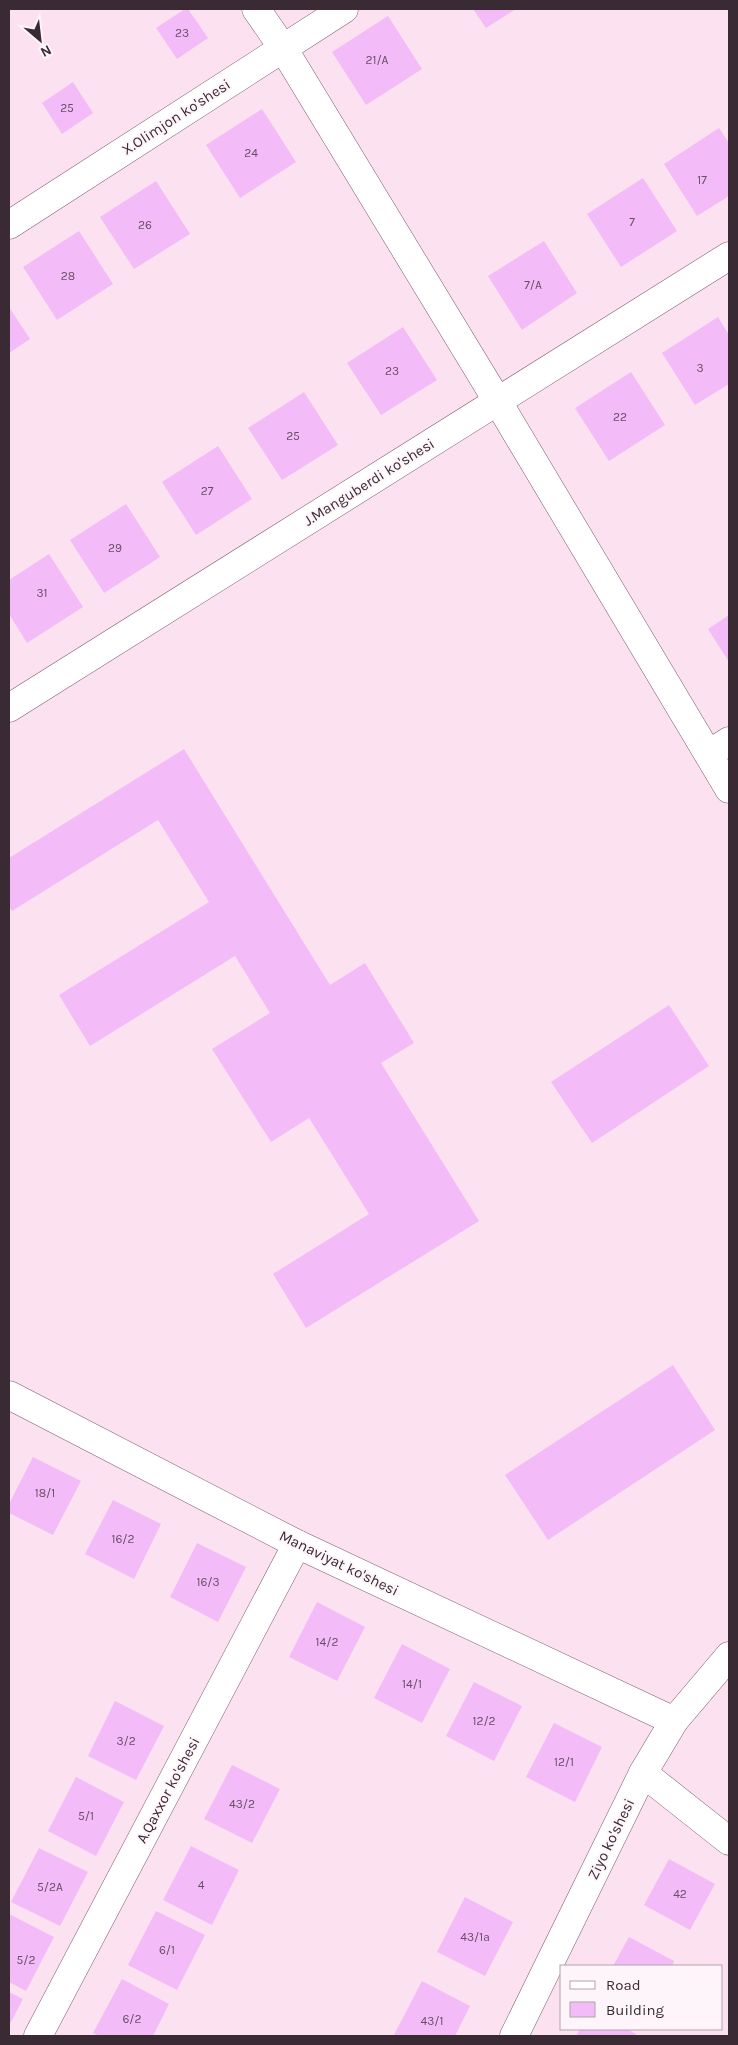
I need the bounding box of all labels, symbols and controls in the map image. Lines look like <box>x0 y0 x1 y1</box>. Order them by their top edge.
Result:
north arrow <box>15 15 65 65</box>
house number: 23 <box>175 26 189 40</box>
text: N <box>37 41 54 61</box>
house number: 21/A <box>366 53 389 67</box>
street label: X.Olimjon ko'shesi <box>118 75 234 159</box>
house number: 25 <box>60 101 74 115</box>
house number: 24 <box>244 146 258 160</box>
house number: 17 <box>697 173 707 187</box>
house number: 7 <box>629 215 635 229</box>
house number: 26 <box>138 218 152 232</box>
house number: 28 <box>61 269 75 283</box>
house number: 7/A <box>524 278 542 292</box>
house number: 3 <box>696 361 704 375</box>
house number: 23 <box>385 364 399 378</box>
house number: 22 <box>613 410 627 424</box>
house number: 25 <box>286 429 300 443</box>
street label: J.Manguberdi ko'shesi <box>300 434 438 530</box>
house number: 27 <box>201 484 214 498</box>
house number: 29 <box>108 541 122 555</box>
house number: 31 <box>36 586 48 600</box>
house number: 18/1 <box>35 1486 55 1500</box>
street label: Manaviyat ko'shesi <box>276 1526 402 1600</box>
house number: 16/2 <box>112 1532 135 1546</box>
house number: 16/3 <box>196 1575 220 1589</box>
house number: 14/2 <box>316 1635 338 1649</box>
house number: 14/1 <box>402 1677 422 1691</box>
house number: 12/2 <box>472 1714 496 1728</box>
house number: 3/2 <box>116 1734 136 1748</box>
street label: A.Qaxxor ko'shesi <box>132 1734 204 1846</box>
house number: 12/1 <box>554 1755 574 1769</box>
street label: Ziyo ko'shesi <box>584 1796 638 1882</box>
house number: 43/2 <box>229 1797 255 1811</box>
house number: 5/1 <box>78 1809 94 1823</box>
house number: 4 <box>198 1878 205 1892</box>
house number: 5/2A <box>37 1880 63 1894</box>
house number: 42 <box>673 1887 687 1901</box>
house number: 43/1a <box>460 1930 490 1944</box>
house number: 6/1 <box>159 1943 175 1957</box>
house number: 5/2 <box>17 1953 35 1967</box>
legend <box>560 1965 723 2030</box>
text: Road <box>606 1976 641 1994</box>
text: Building <box>606 2001 664 2019</box>
house number: 6/2 <box>122 2012 142 2026</box>
house number: 43/1 <box>421 2014 443 2028</box>

